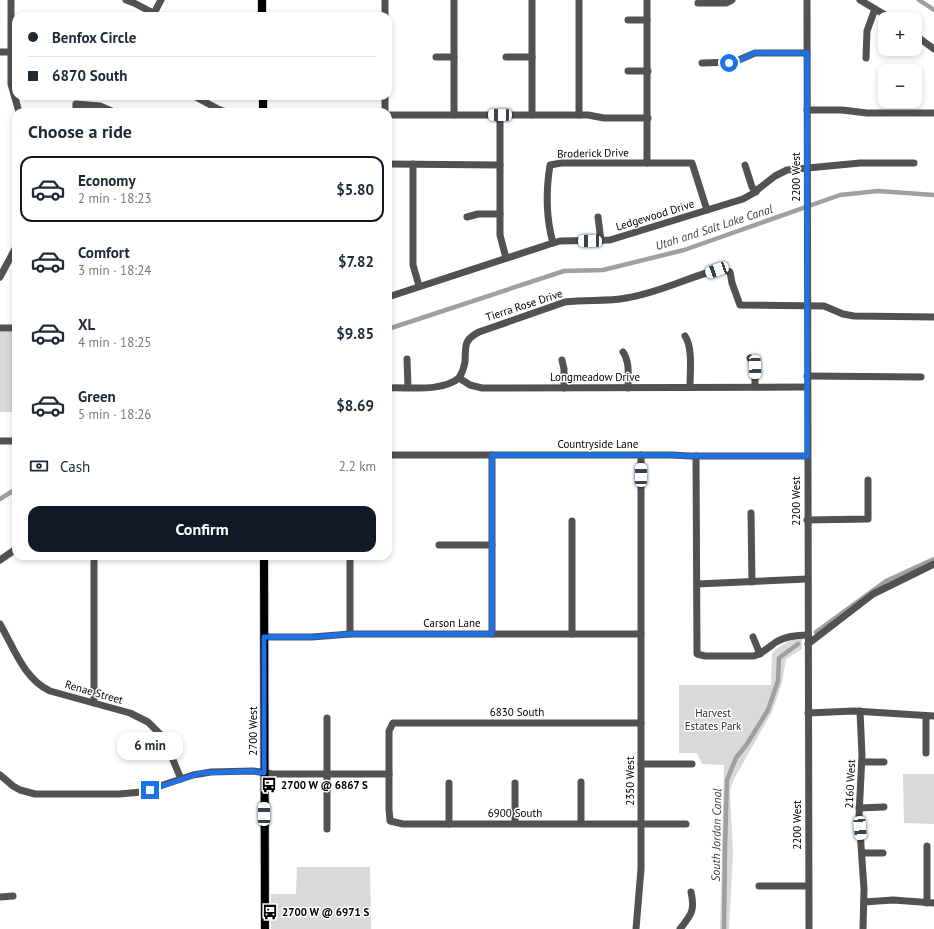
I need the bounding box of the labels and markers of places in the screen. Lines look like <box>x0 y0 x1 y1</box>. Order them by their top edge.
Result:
bus stop icon: 2700 W @ 6867 S <box>260 776 278 794</box>
place label: 2700 W @ 6867 S <box>281 778 368 792</box>
bus stop icon: 2700 W @ 6971 S <box>261 903 279 921</box>
place label: 2700 W @ 6971 S <box>282 905 370 919</box>

